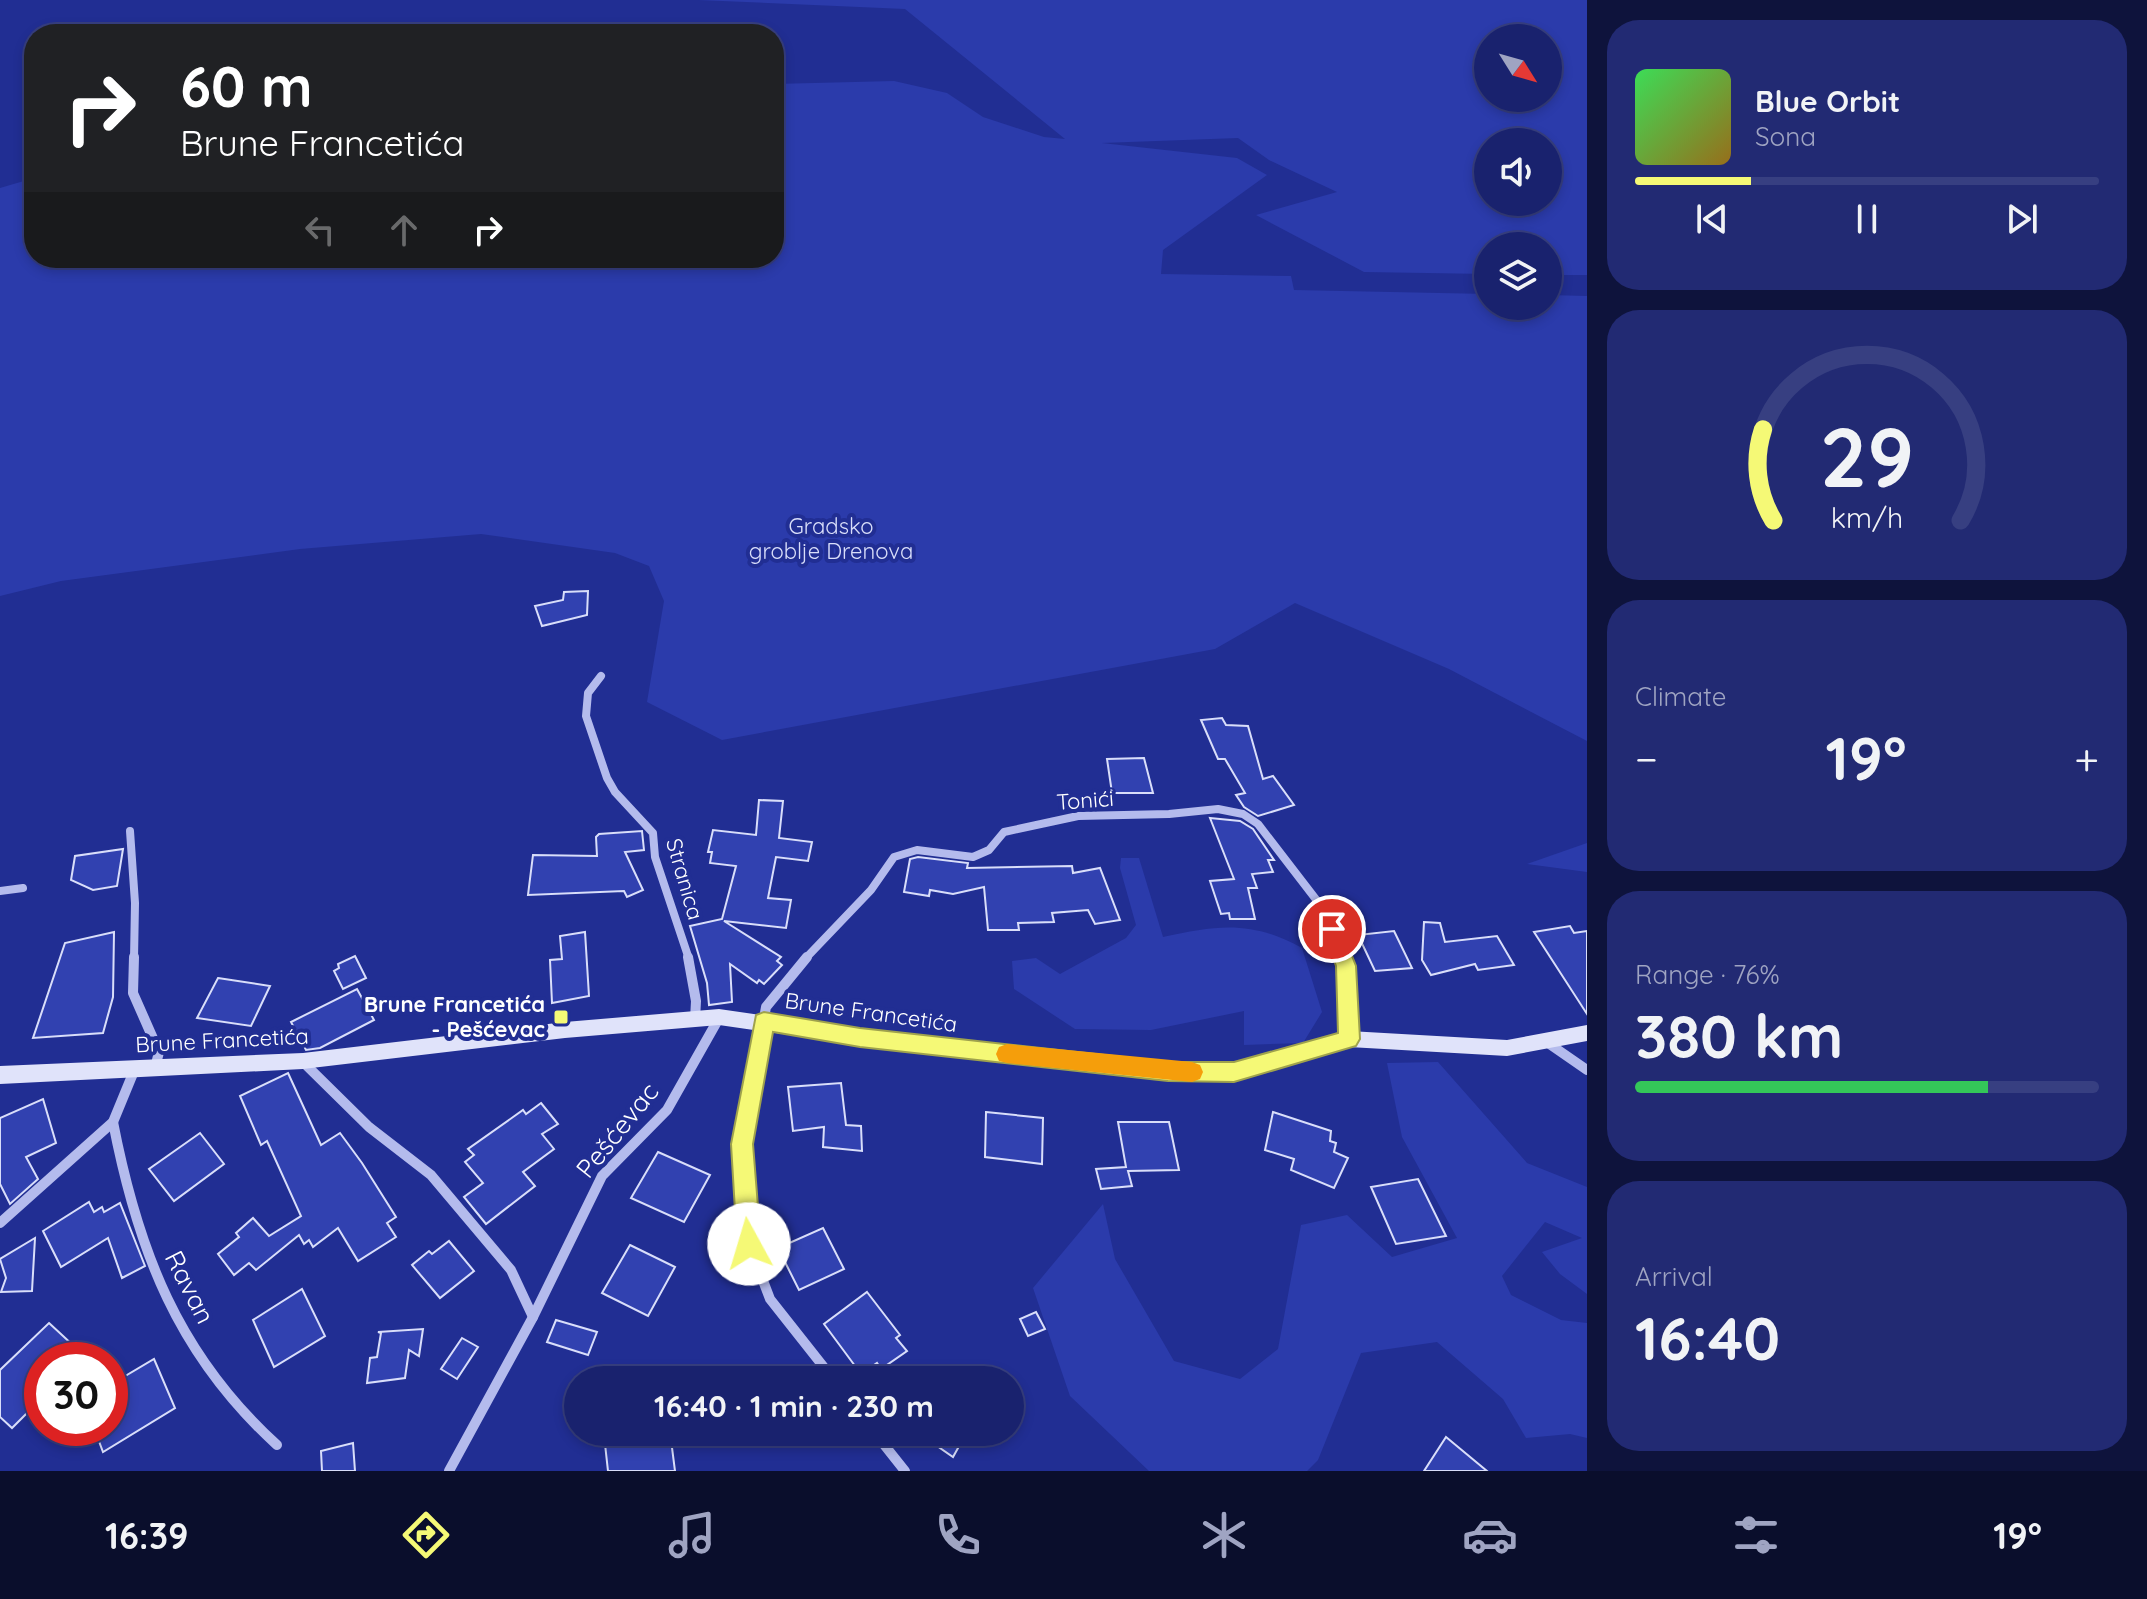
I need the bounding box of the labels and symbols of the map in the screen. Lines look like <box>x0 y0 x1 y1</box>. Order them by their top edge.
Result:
north arrow <box>1474 24 1562 112</box>
park label: Gradsko groblje Drenova <box>749 512 913 565</box>
street label: Tonići <box>1055 784 1115 816</box>
street label: Stranica <box>660 835 710 923</box>
pin <box>1298 895 1366 963</box>
street label: Brune Francetića <box>783 986 959 1038</box>
place label: Brune Francetića - Pešćevac <box>364 990 545 1043</box>
marker: Brune Francetića - Pešćevac <box>552 1008 570 1026</box>
street label: Brune Francetića <box>135 1021 309 1059</box>
street label: Pešćevac <box>569 1076 665 1184</box>
position arrow <box>707 1202 791 1286</box>
street label: Ravan <box>158 1245 222 1329</box>
speed limit sign: 30 <box>24 1342 128 1446</box>

